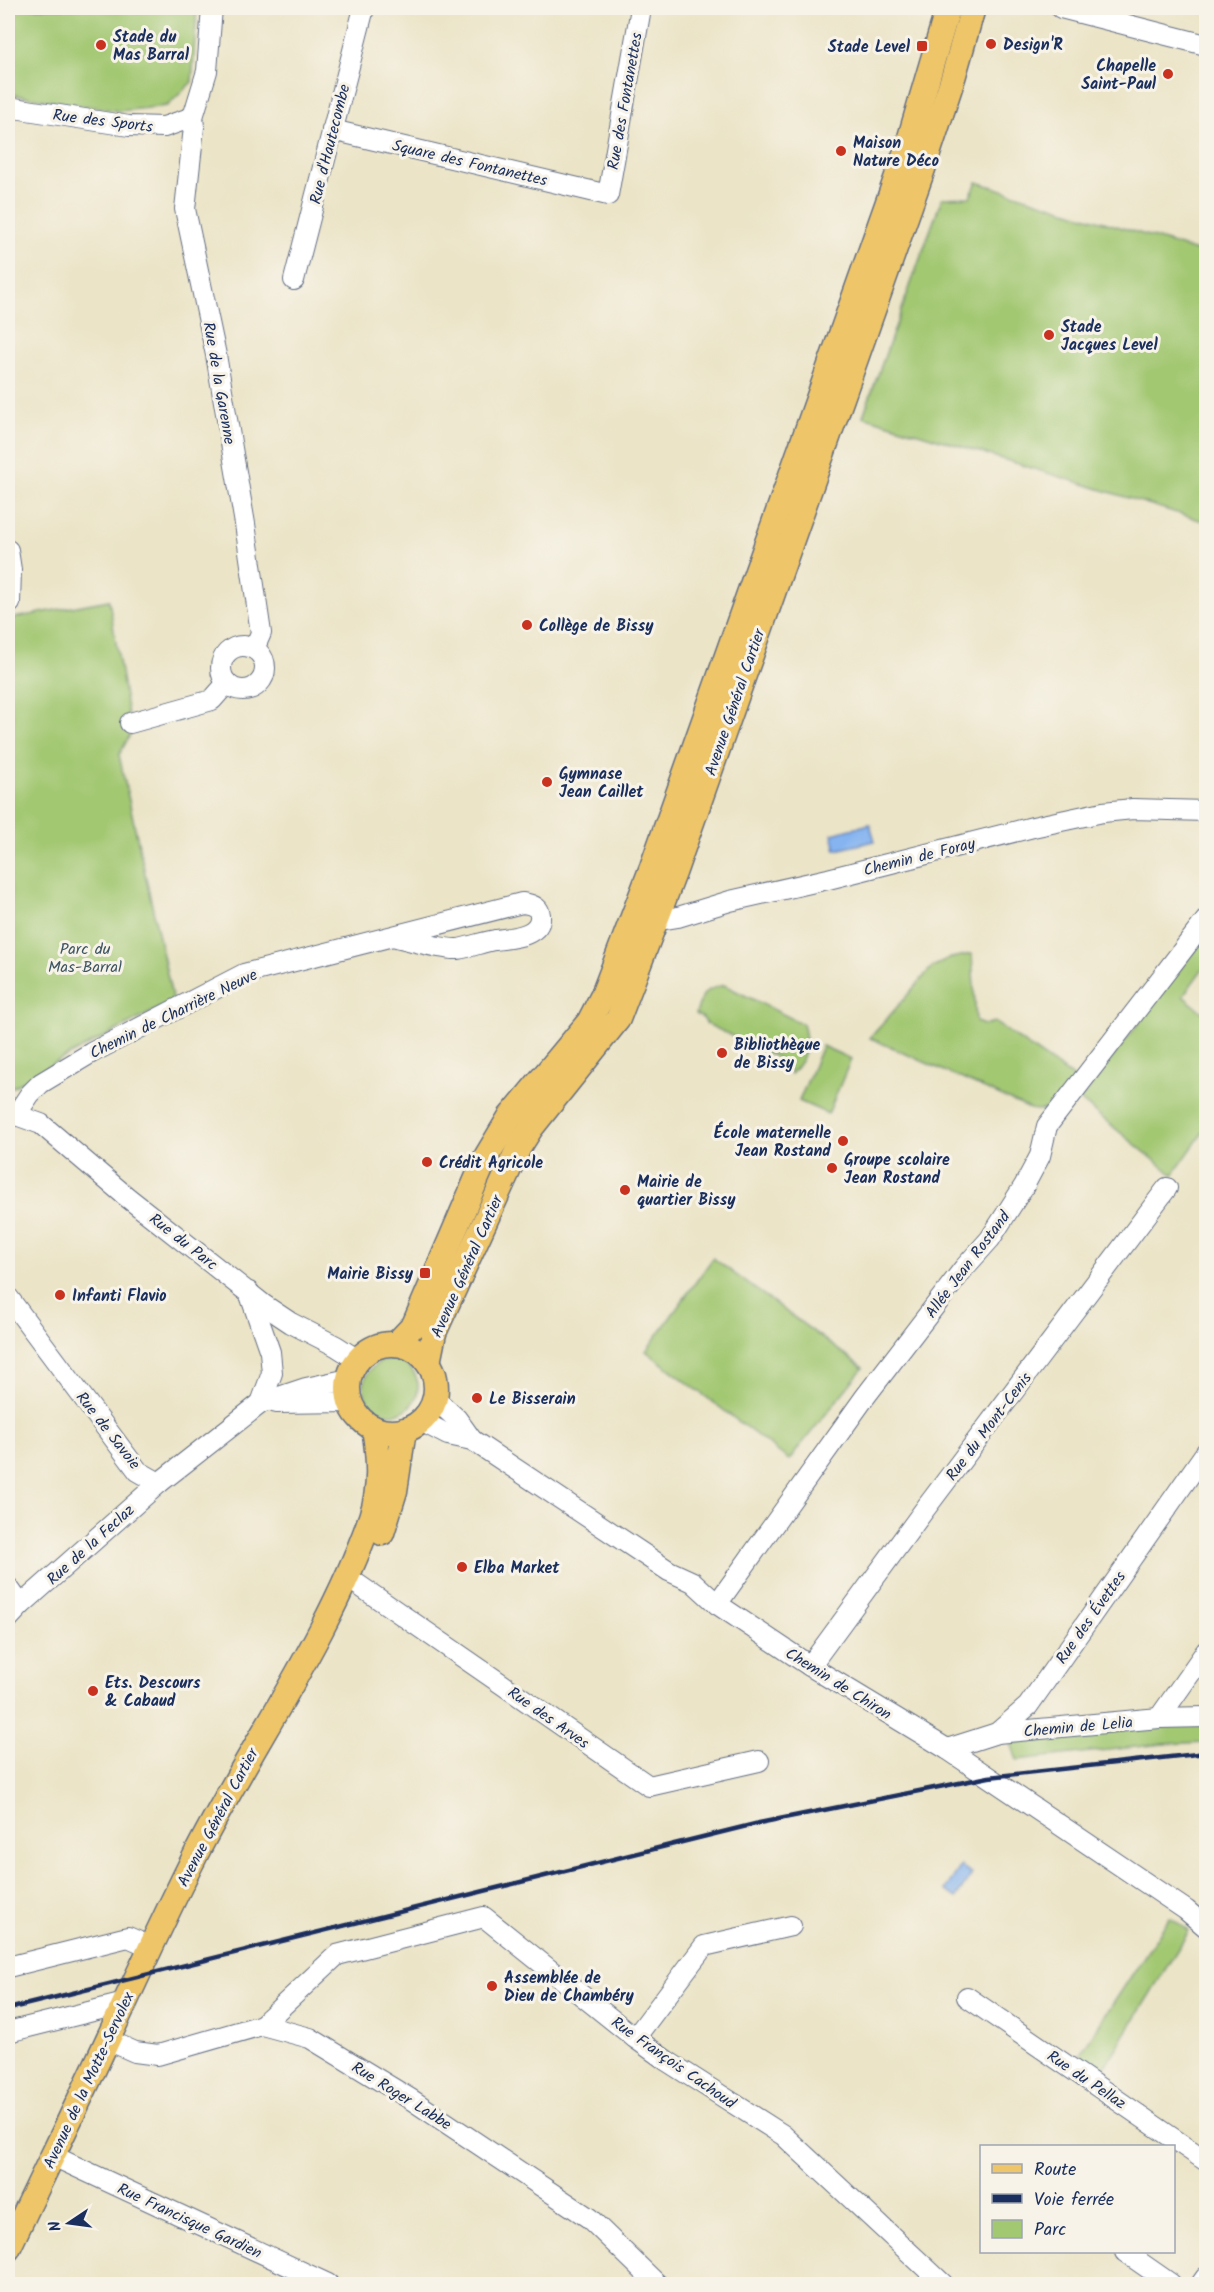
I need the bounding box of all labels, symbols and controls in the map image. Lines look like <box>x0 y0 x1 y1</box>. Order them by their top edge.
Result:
place label: Stade du Mas Barral <box>113 25 190 68</box>
street label: Rue des Fontanettes <box>601 30 650 172</box>
place label: Design'R <box>1003 33 1063 58</box>
place label: Stade Level <box>828 35 911 60</box>
marker: Design'R <box>984 37 998 51</box>
marker: Stade du Mas Barral <box>94 38 108 52</box>
marker: Stade Level <box>915 39 929 53</box>
place label: Chapelle Saint-Paul <box>1081 54 1157 97</box>
marker: Chapelle Saint-Paul <box>1161 67 1175 81</box>
street label: Rue d'Hautecombe <box>303 82 357 207</box>
street label: Rue des Sports <box>51 103 155 140</box>
place label: Maison Nature Déco <box>853 131 939 174</box>
street label: Square des Fontanettes <box>390 133 550 194</box>
marker: Maison Nature Déco <box>834 144 848 158</box>
place label: Stade Jacques Level <box>1061 315 1158 358</box>
street label: Rue de la Garenne <box>195 320 242 447</box>
marker: Stade Jacques Level <box>1042 328 1056 342</box>
place label: Collège de Bissy <box>539 614 654 639</box>
marker: Collège de Bissy <box>520 618 534 632</box>
street label: Avenue Général Cartier <box>699 624 773 779</box>
place label: Gymnase Jean Caillet <box>559 762 644 805</box>
marker: Gymnase Jean Caillet <box>540 775 554 789</box>
street label: Chemin de Foray <box>861 831 978 883</box>
park label: Parc du Mas-Barral <box>48 937 122 980</box>
street label: Chemin de Charrière Neuve <box>85 963 262 1066</box>
place label: Bibliothèque de Bissy <box>734 1033 820 1076</box>
marker: Bibliothèque de Bissy <box>715 1046 729 1060</box>
place label: École maternelle Jean Rostand <box>714 1121 831 1164</box>
marker: École maternelle Jean Rostand <box>836 1134 850 1148</box>
place label: Groupe scolaire Jean Rostand <box>844 1148 950 1191</box>
place label: Crédit Agricole <box>439 1151 543 1176</box>
marker: Crédit Agricole <box>420 1155 434 1169</box>
marker: Groupe scolaire Jean Rostand <box>825 1161 839 1175</box>
place label: Mairie de quartier Bissy <box>637 1170 736 1213</box>
marker: Mairie de quartier Bissy <box>618 1183 632 1197</box>
street label: Avenue Général Cartier <box>425 1190 511 1342</box>
street label: Allée Jean Rostand <box>919 1205 1018 1324</box>
street label: Rue du Parc <box>143 1207 223 1277</box>
place label: Mairie Bissy <box>327 1262 414 1287</box>
marker: Mairie Bissy <box>418 1266 432 1280</box>
place label: Infanti Flavio <box>72 1284 167 1309</box>
marker: Infanti Flavio <box>53 1288 67 1302</box>
street label: Rue du Mont-Cenis <box>940 1367 1039 1487</box>
street label: Rue de Savoie <box>69 1386 146 1475</box>
place label: Le Bisserain <box>489 1387 576 1412</box>
marker: Le Bisserain <box>470 1391 484 1405</box>
street label: Rue de la Feclaz <box>41 1499 141 1592</box>
place label: Elba Market <box>474 1556 560 1581</box>
marker: Elba Market <box>455 1560 469 1574</box>
street label: Rue des Évettes <box>1050 1566 1133 1670</box>
street label: Chemin de Chiron <box>780 1641 896 1727</box>
place label: Ets. Descours & Cabaud <box>105 1671 201 1714</box>
street label: Rue des Arves <box>502 1681 594 1756</box>
marker: Ets. Descours & Cabaud <box>86 1684 100 1698</box>
street label: Chemin de Lelia <box>1022 1710 1134 1745</box>
street label: Avenue Général Cartier <box>171 1742 266 1891</box>
place label: Assemblée de Dieu de Chambéry <box>504 1966 634 2009</box>
marker: Assemblée de Dieu de Chambéry <box>485 1979 499 1993</box>
street label: Avenue de la Motte-Servolex <box>37 1987 142 2173</box>
street label: Rue François Cachoud <box>606 2011 742 2116</box>
street label: Rue du Pellaz <box>1041 2044 1131 2116</box>
street label: Rue Roger Labbe <box>346 2055 456 2137</box>
legend <box>980 2145 1175 2253</box>
text: Route <box>1034 2156 1076 2185</box>
street label: Rue Francisque Gardien <box>113 2177 266 2266</box>
text: Voie ferrée <box>1034 2186 1114 2215</box>
north arrow <box>39 2193 99 2253</box>
text: Parc <box>1034 2216 1066 2245</box>
text: N <box>43 2218 69 2234</box>

